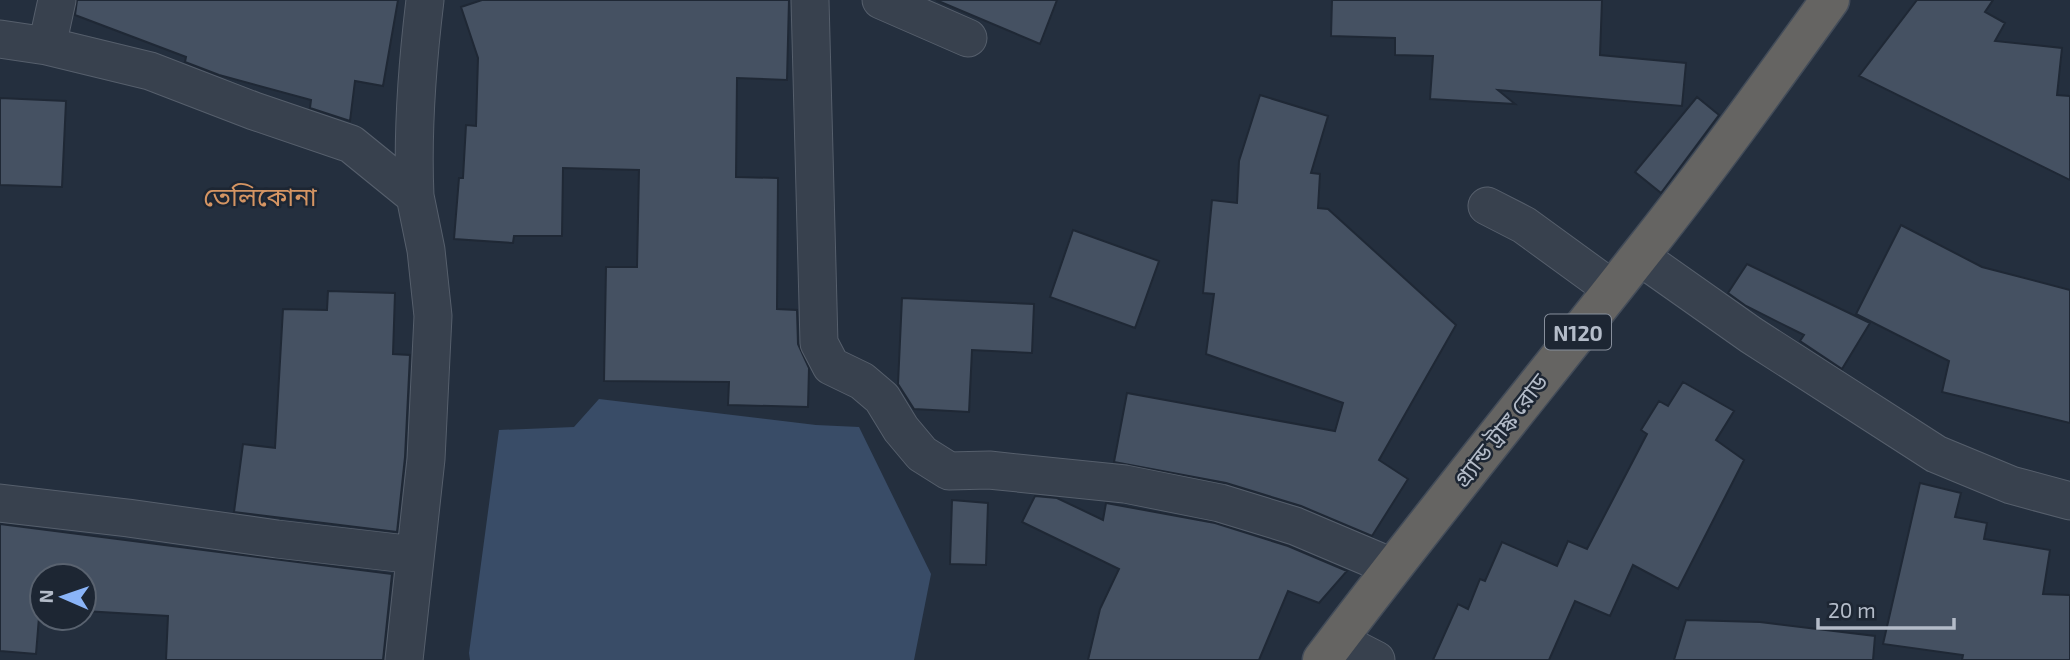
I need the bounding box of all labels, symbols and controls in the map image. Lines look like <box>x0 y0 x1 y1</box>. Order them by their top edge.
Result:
district label: তেলিকোনা <box>203 180 318 211</box>
road number: N120 <box>1545 314 1611 350</box>
street label: গ্র্যান্ড ট্রাঙ্ক রোড <box>1447 367 1553 492</box>
north arrow <box>28 562 98 632</box>
scale bar <box>1818 586 1954 630</box>
text: N <box>34 589 57 604</box>
text: 20 m <box>1828 597 1876 622</box>

